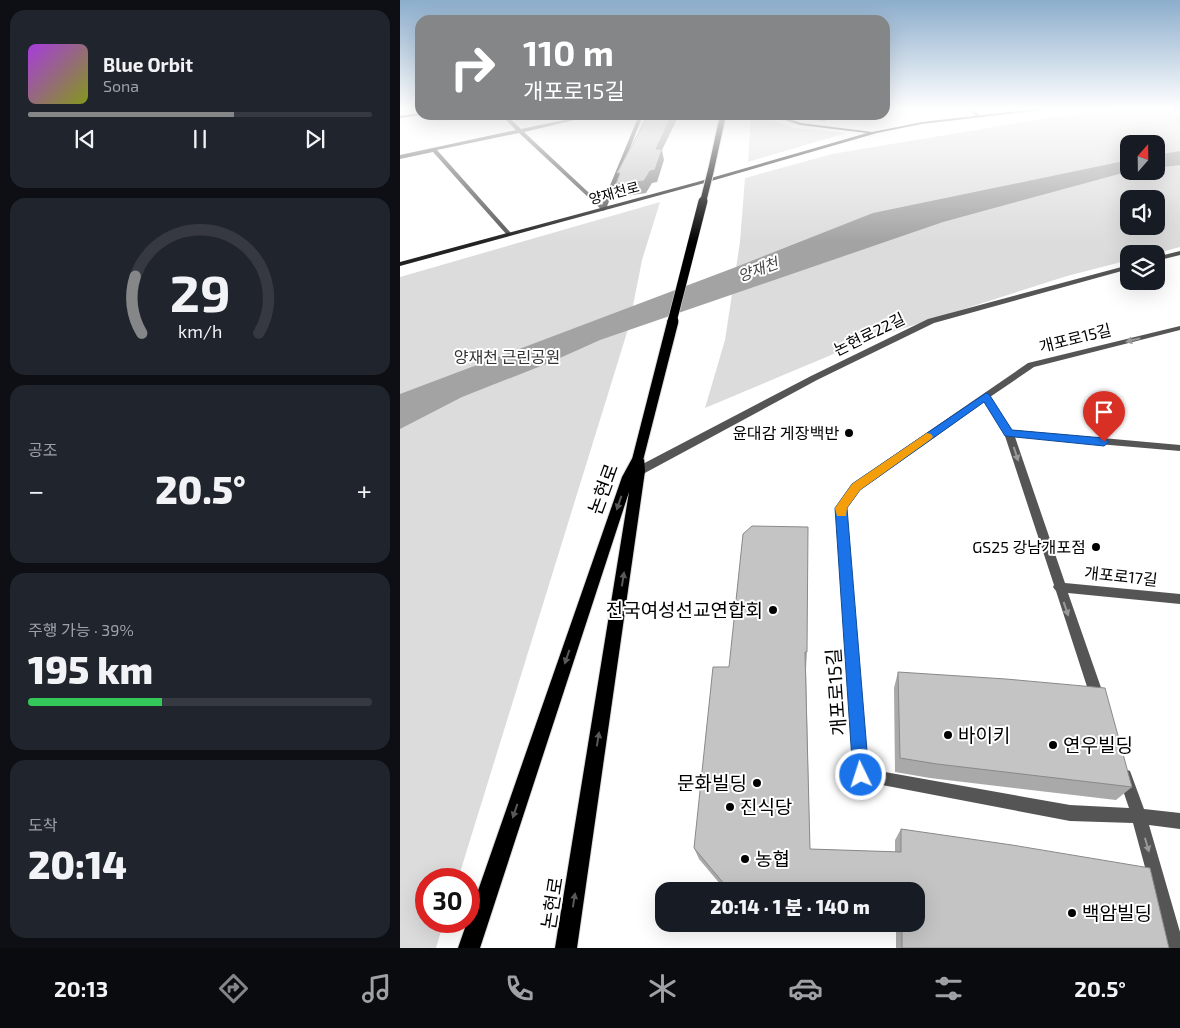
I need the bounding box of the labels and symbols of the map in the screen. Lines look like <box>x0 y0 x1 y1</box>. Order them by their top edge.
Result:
north arrow <box>1120 135 1165 180</box>
street label: 양재천로 <box>587 178 641 207</box>
water label: 양재천 <box>735 253 782 285</box>
street label: 논현로22길 <box>830 308 907 359</box>
street label: 개포로15길 <box>1037 319 1113 356</box>
one-way arrow <box>1125 336 1140 344</box>
park label: 양재천 근린공원 <box>454 347 560 366</box>
pin <box>1083 391 1125 442</box>
place label: 윤대감 게장백반 <box>732 423 839 442</box>
marker: 윤대감 게장백반 <box>843 427 855 439</box>
one-way arrow <box>1012 447 1020 462</box>
street label: 논현로 <box>583 460 622 517</box>
one-way arrow <box>615 496 623 511</box>
place label: GS25 강남개포점 <box>972 537 1086 556</box>
marker: GS25 강남개포점 <box>1090 541 1102 553</box>
street label: 개포로17길 <box>1084 562 1159 589</box>
one-way arrow <box>619 570 627 586</box>
place label: 전국여성선교연합회 <box>606 598 763 621</box>
one-way arrow <box>1063 602 1071 617</box>
marker: 전국여성선교연합회 <box>767 604 779 616</box>
street label: 개포로15길 <box>821 648 850 737</box>
one-way arrow <box>563 650 571 665</box>
place label: 바이키 <box>958 723 1010 746</box>
marker: 바이키 <box>942 729 954 741</box>
one-way arrow <box>595 731 603 747</box>
place label: 연우빌딩 <box>1063 733 1133 756</box>
marker: 연우빌딩 <box>1047 739 1059 751</box>
position arrow <box>834 748 886 800</box>
place label: 문화빌딩 <box>677 771 747 794</box>
marker: 문화빌딩 <box>751 777 763 789</box>
place label: 진식당 <box>740 795 792 818</box>
marker: 진식당 <box>724 801 736 813</box>
one-way arrow <box>511 804 519 819</box>
one-way arrow <box>1143 838 1151 853</box>
place label: 농협 <box>755 847 790 870</box>
marker: 농협 <box>739 853 751 865</box>
speed limit sign: 30 <box>415 868 480 933</box>
street label: 논현로 <box>536 875 567 931</box>
one-way arrow <box>570 891 578 907</box>
place label: 백암빌딩 <box>1082 901 1152 924</box>
marker: 백암빌딩 <box>1066 907 1078 919</box>

